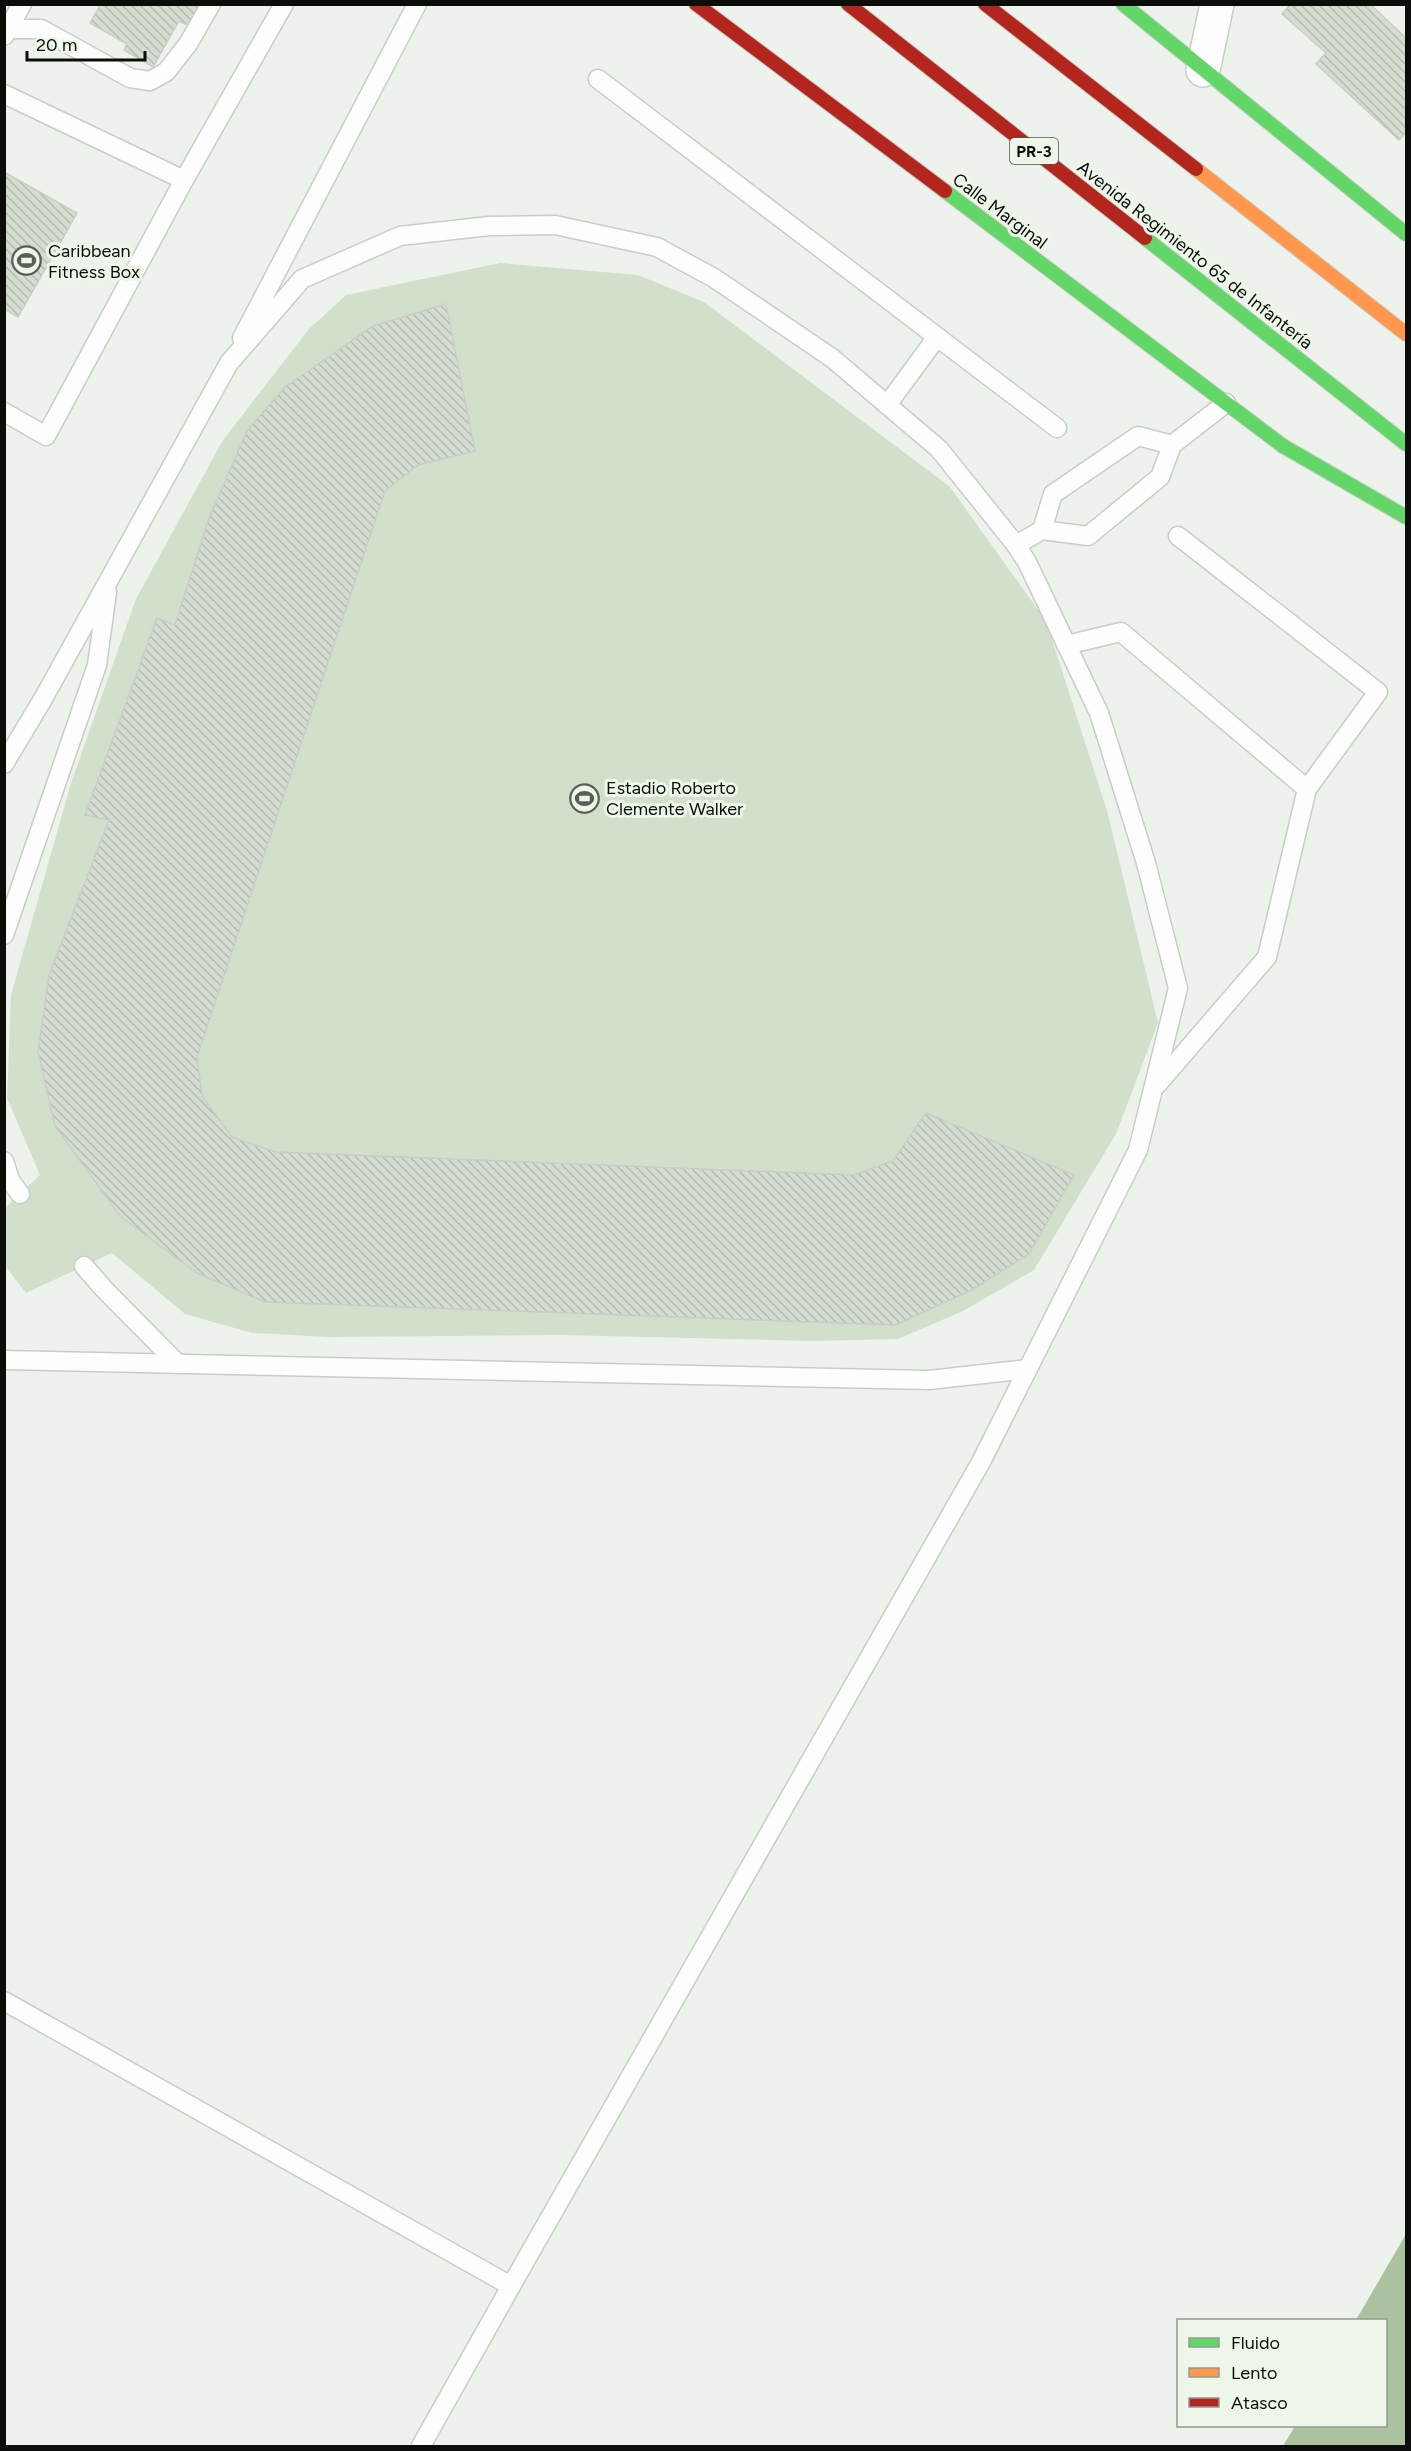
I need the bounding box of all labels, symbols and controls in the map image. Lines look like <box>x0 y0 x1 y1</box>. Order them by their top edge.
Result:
scale bar <box>27 24 146 62</box>
text: 20 m <box>36 34 77 56</box>
road number: PR-3 <box>1010 138 1058 164</box>
street label: Avenida Regimiento 65 de Infantería <box>1073 156 1317 354</box>
street label: Calle Marginal <box>948 168 1052 254</box>
place label: Caribbean Fitness Box <box>48 240 140 283</box>
sports icon: Caribbean Fitness Box <box>11 245 43 277</box>
place label: Estadio Roberto Clemente Walker <box>606 777 743 820</box>
sports icon: Estadio Roberto Clemente Walker <box>569 782 601 814</box>
legend <box>1177 2319 1387 2427</box>
text: Fluido <box>1231 2332 1280 2354</box>
text: Lento <box>1231 2362 1277 2384</box>
text: Atasco <box>1231 2392 1288 2414</box>

